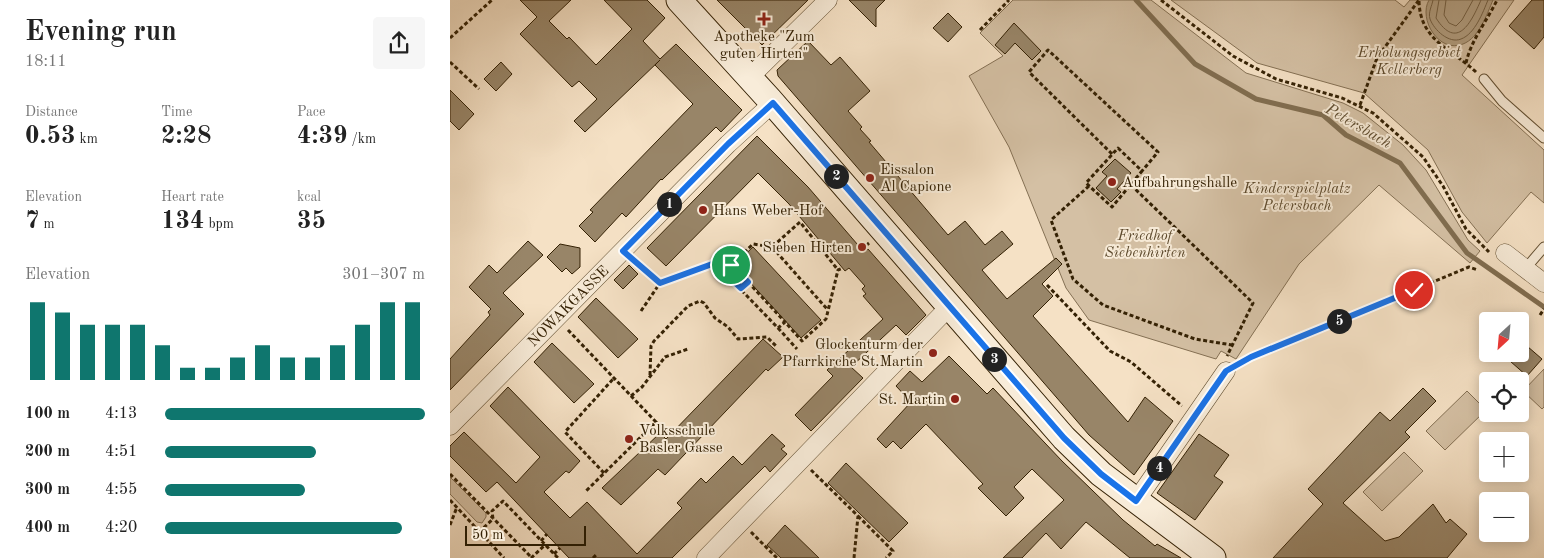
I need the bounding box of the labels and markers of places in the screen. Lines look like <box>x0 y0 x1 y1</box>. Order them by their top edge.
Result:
marker: Apotheke "Zum guten Hirten" <box>758 13 770 25</box>
place label: Apotheke "Zum guten Hirten" <box>713 30 815 62</box>
place label: Eissalon Al Capione <box>880 163 952 195</box>
pin: 2 <box>824 164 848 188</box>
marker: Eissalon Al Capione <box>864 172 876 184</box>
marker: Aufbahrungshalle <box>1106 176 1118 188</box>
place label: Aufbahrungshalle <box>1122 176 1237 191</box>
pin: 1 <box>656 192 682 216</box>
marker: Hans Weber-Hof <box>697 204 709 216</box>
place label: Hans Weber-Hof <box>713 204 824 219</box>
place label: Sieben Hirten <box>763 241 852 256</box>
marker: Sieben Hirten <box>856 241 868 253</box>
pin <box>710 244 752 286</box>
pin <box>1393 269 1435 311</box>
pin: 5 <box>1326 308 1352 334</box>
place label: Glockenturm der Pfarrkirche St.Martin <box>782 338 923 370</box>
pin: 3 <box>982 346 1006 372</box>
marker: Glockenturm der Pfarrkirche St.Martin <box>927 347 939 359</box>
place label: St. Martin <box>879 393 945 408</box>
marker: St. Martin <box>949 393 961 405</box>
place label: Volksschule Basler Gasse <box>639 424 723 456</box>
marker: Volksschule Basler Gasse <box>623 433 635 445</box>
pin: 4 <box>1146 456 1172 480</box>

